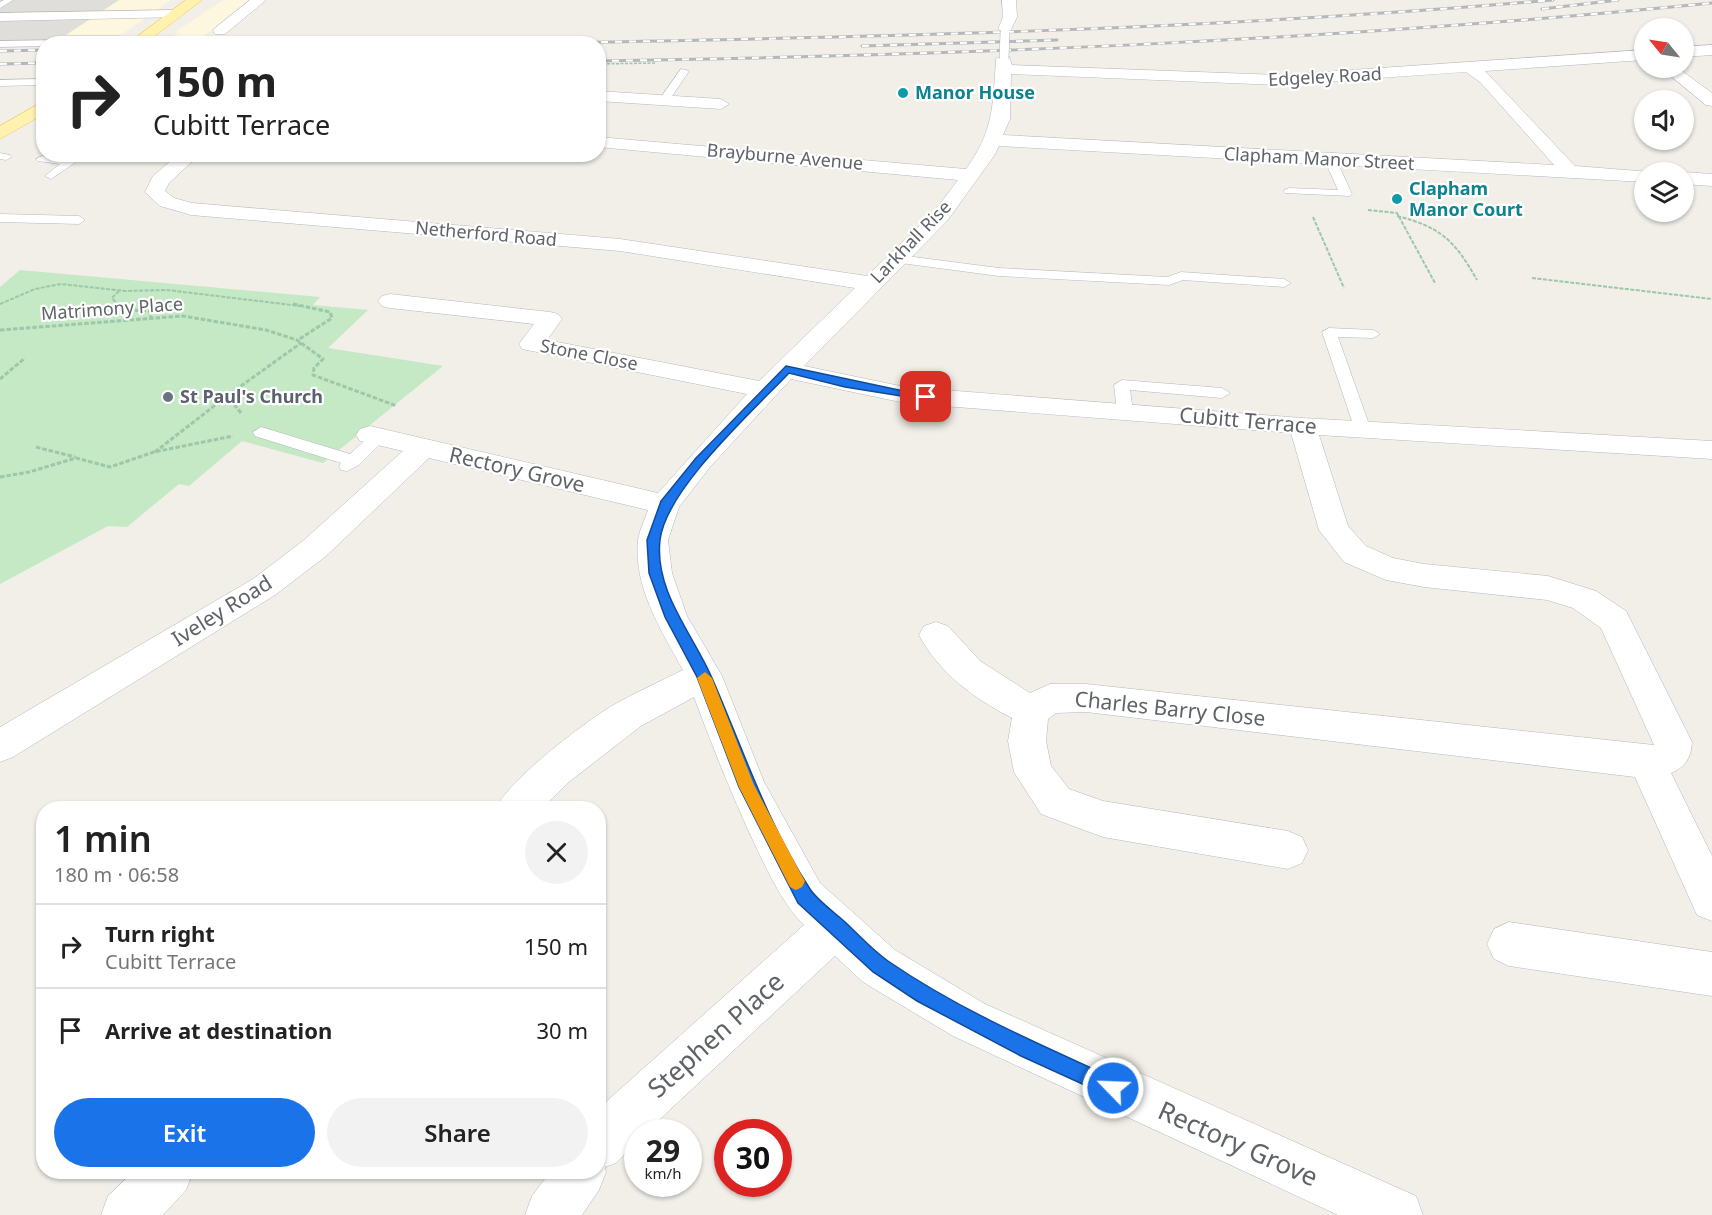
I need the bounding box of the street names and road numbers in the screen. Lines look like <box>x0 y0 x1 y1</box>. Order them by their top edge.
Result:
street label: Edgeley Road <box>1267 61 1382 91</box>
street label: Brayburne Avenue <box>706 137 864 175</box>
street label: Clapham Manor Street <box>1223 141 1415 175</box>
street label: Larkhall Rise <box>865 195 956 288</box>
street label: Netherford Road <box>414 215 558 251</box>
street label: Matrimony Place <box>40 291 184 325</box>
street label: Stone Close <box>538 333 640 375</box>
street label: Cubitt Terrace <box>1178 400 1318 440</box>
street label: Rectory Grove <box>447 440 588 498</box>
street label: Iveley Road <box>166 568 277 652</box>
street label: Charles Barry Close <box>1073 684 1267 732</box>
street label: Stephen Place <box>639 963 791 1105</box>
street label: Rectory Grove <box>1153 1092 1324 1194</box>

